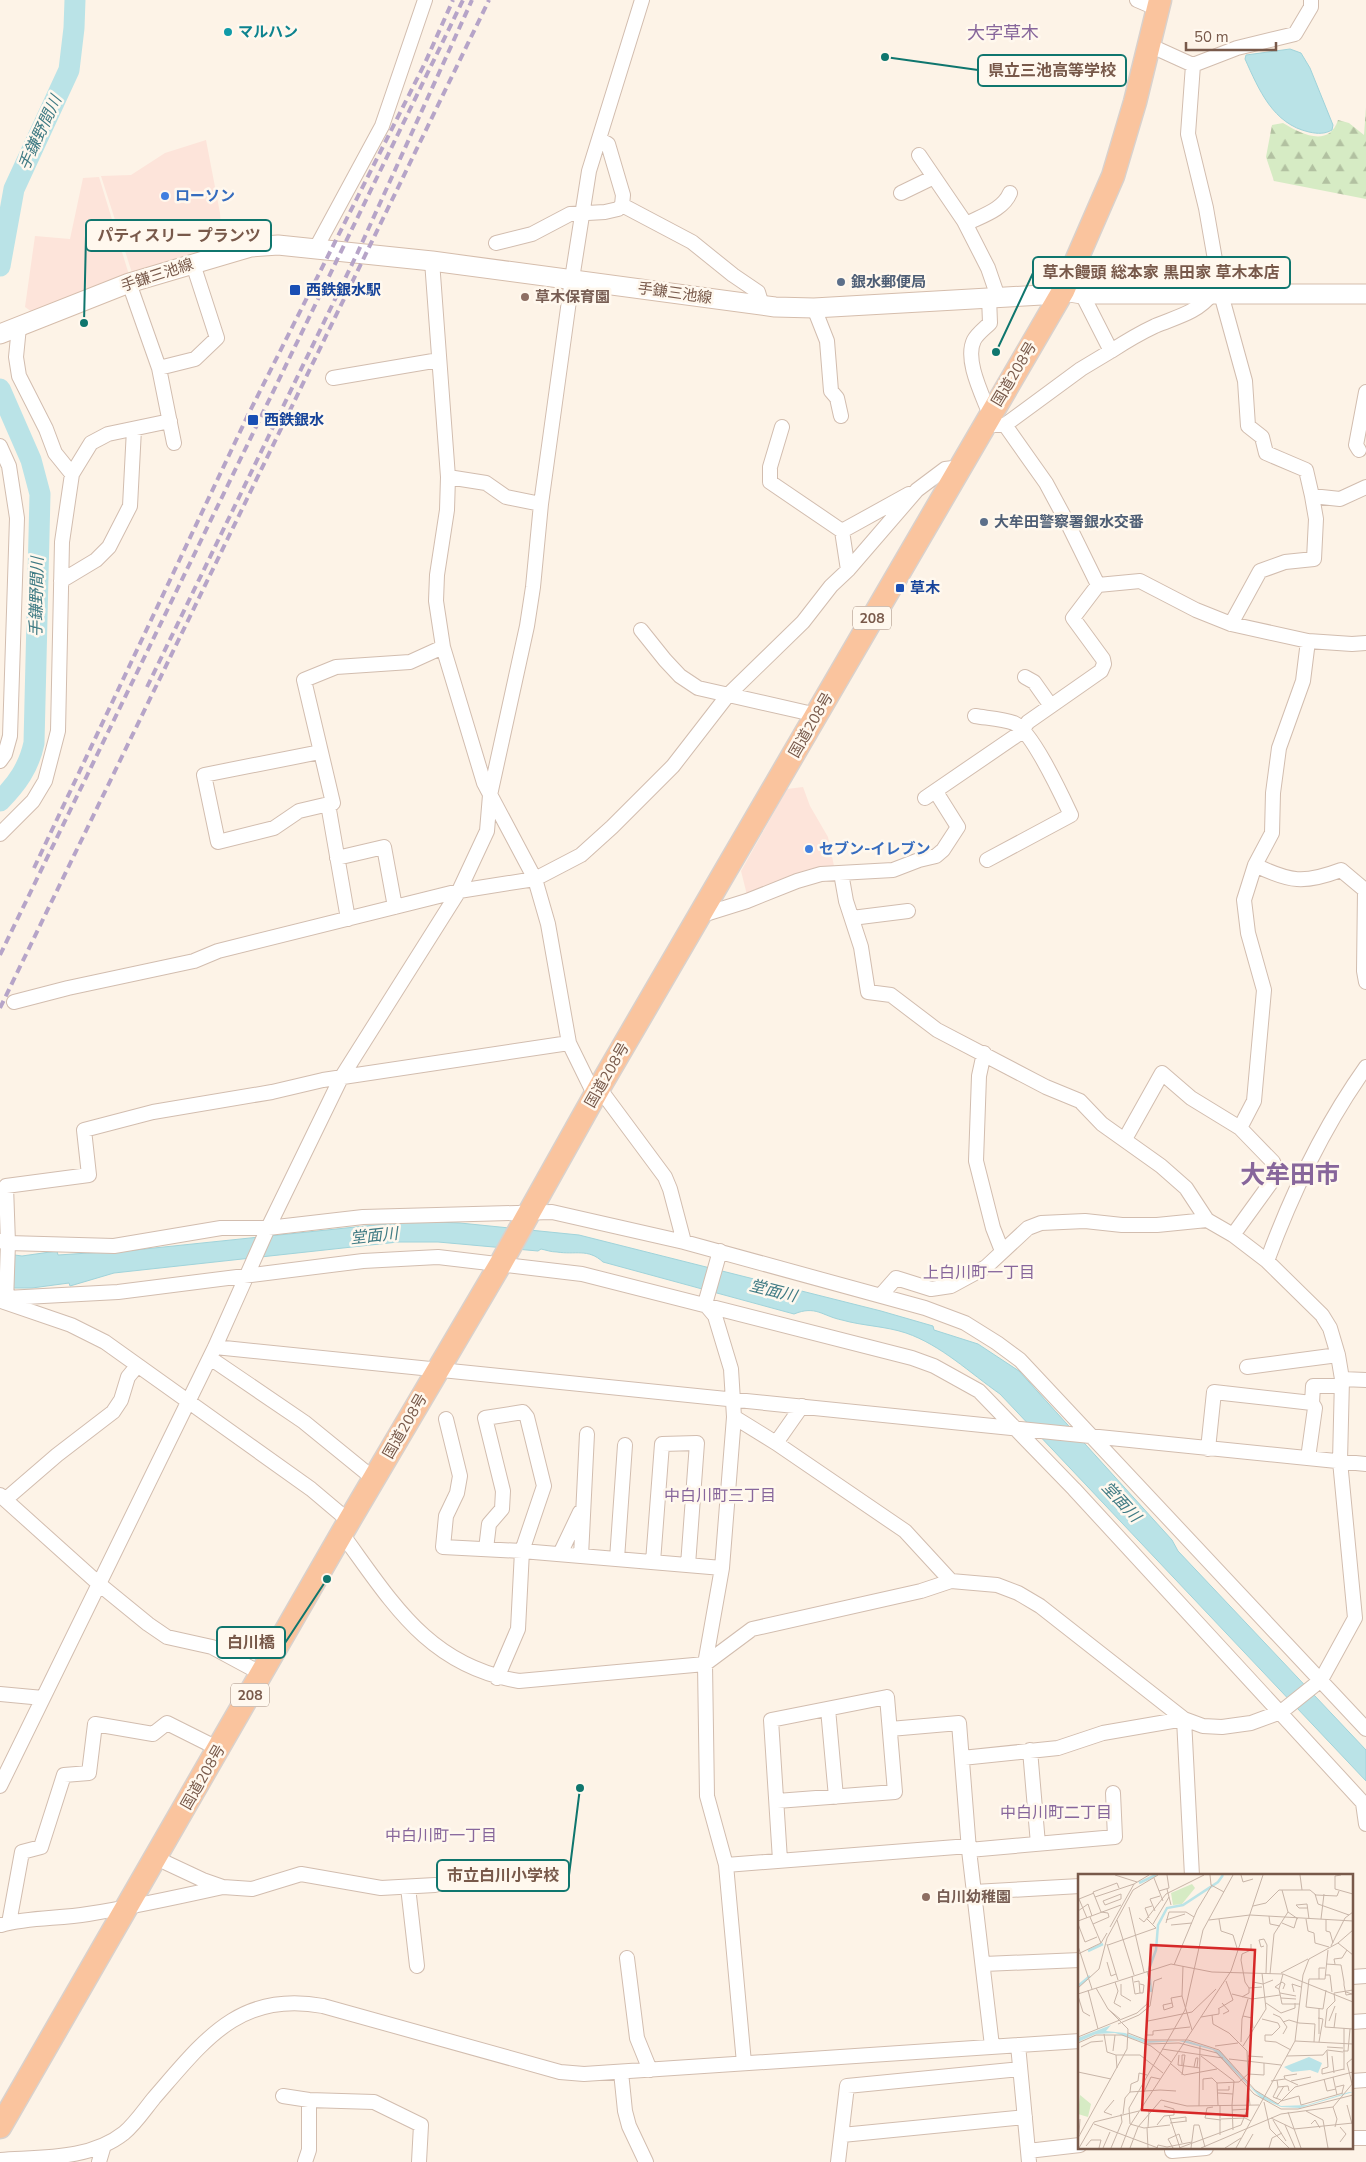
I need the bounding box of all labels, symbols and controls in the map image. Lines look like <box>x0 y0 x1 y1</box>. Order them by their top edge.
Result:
scale bar <box>1186 20 1276 52</box>
district label: 大字草木 <box>967 21 1039 45</box>
place label: マルハン <box>238 22 298 42</box>
marker: マルハン <box>222 26 234 38</box>
text: 50 m <box>1194 27 1229 47</box>
callout: 県立三池高等学校 <box>978 55 1126 86</box>
text: 県立三池高等学校 <box>988 60 1116 82</box>
water label: 手鎌野間川 <box>13 90 68 174</box>
place label: ローソン <box>175 186 235 206</box>
marker: ローソン <box>159 190 171 202</box>
callout: パティスリー プランツ <box>86 220 271 251</box>
text: パティスリー プランツ <box>97 225 261 247</box>
street label: 手鎌三池線 <box>118 254 196 296</box>
callout: 草木饅頭 総本家 黒田家 草木本店 <box>1033 257 1290 288</box>
text: 草木饅頭 総本家 黒田家 草木本店 <box>1043 262 1279 284</box>
place label: 銀水郵便局 <box>851 272 926 292</box>
marker: 銀水郵便局 <box>835 276 847 288</box>
street label: 手鎌三池線 <box>636 278 714 308</box>
place label: 西鉄銀水駅 <box>306 280 381 300</box>
marker: 西鉄銀水駅 <box>288 283 302 297</box>
place label: 草木保育園 <box>535 287 610 307</box>
marker: 草木保育園 <box>519 291 531 303</box>
street label: 国道208号 <box>987 338 1041 410</box>
place label: 西鉄銀水 <box>264 410 324 430</box>
marker: 西鉄銀水 <box>246 413 260 427</box>
place label: 大牟田警察署銀水交番 <box>994 512 1144 532</box>
marker: 大牟田警察署銀水交番 <box>978 516 990 528</box>
water label: 手鎌野間川 <box>25 555 49 637</box>
place label: 草木 <box>910 578 940 598</box>
marker: 草木 <box>894 582 906 594</box>
road number: 208 <box>853 606 891 630</box>
street label: 国道208号 <box>784 689 838 761</box>
place label: セブン-イレブン <box>819 839 931 859</box>
marker: セブン-イレブン <box>803 843 815 855</box>
street label: 国道208号 <box>580 1039 634 1111</box>
district label: 大牟田市 <box>1240 1158 1340 1192</box>
water label: 堂面川 <box>349 1222 401 1249</box>
district label: 上白川町一丁目 <box>923 1262 1035 1284</box>
water label: 堂面川 <box>747 1275 801 1308</box>
street label: 国道208号 <box>378 1390 432 1462</box>
water label: 堂面川 <box>1097 1477 1147 1529</box>
district label: 中白川町三丁目 <box>664 1485 776 1507</box>
callout: 白川橋 <box>217 1627 285 1658</box>
text: 白川橋 <box>227 1632 275 1654</box>
road number: 208 <box>231 1684 269 1706</box>
street label: 国道208号 <box>176 1741 230 1813</box>
district label: 中白川町二丁目 <box>1000 1802 1112 1824</box>
district label: 中白川町一丁目 <box>385 1825 497 1847</box>
callout: 市立白川小学校 <box>437 1860 569 1891</box>
text: 市立白川小学校 <box>447 1865 559 1887</box>
inset map <box>1078 1874 1354 2150</box>
place label: 白川幼稚園 <box>936 1887 1011 1907</box>
marker: 白川幼稚園 <box>920 1891 932 1903</box>

